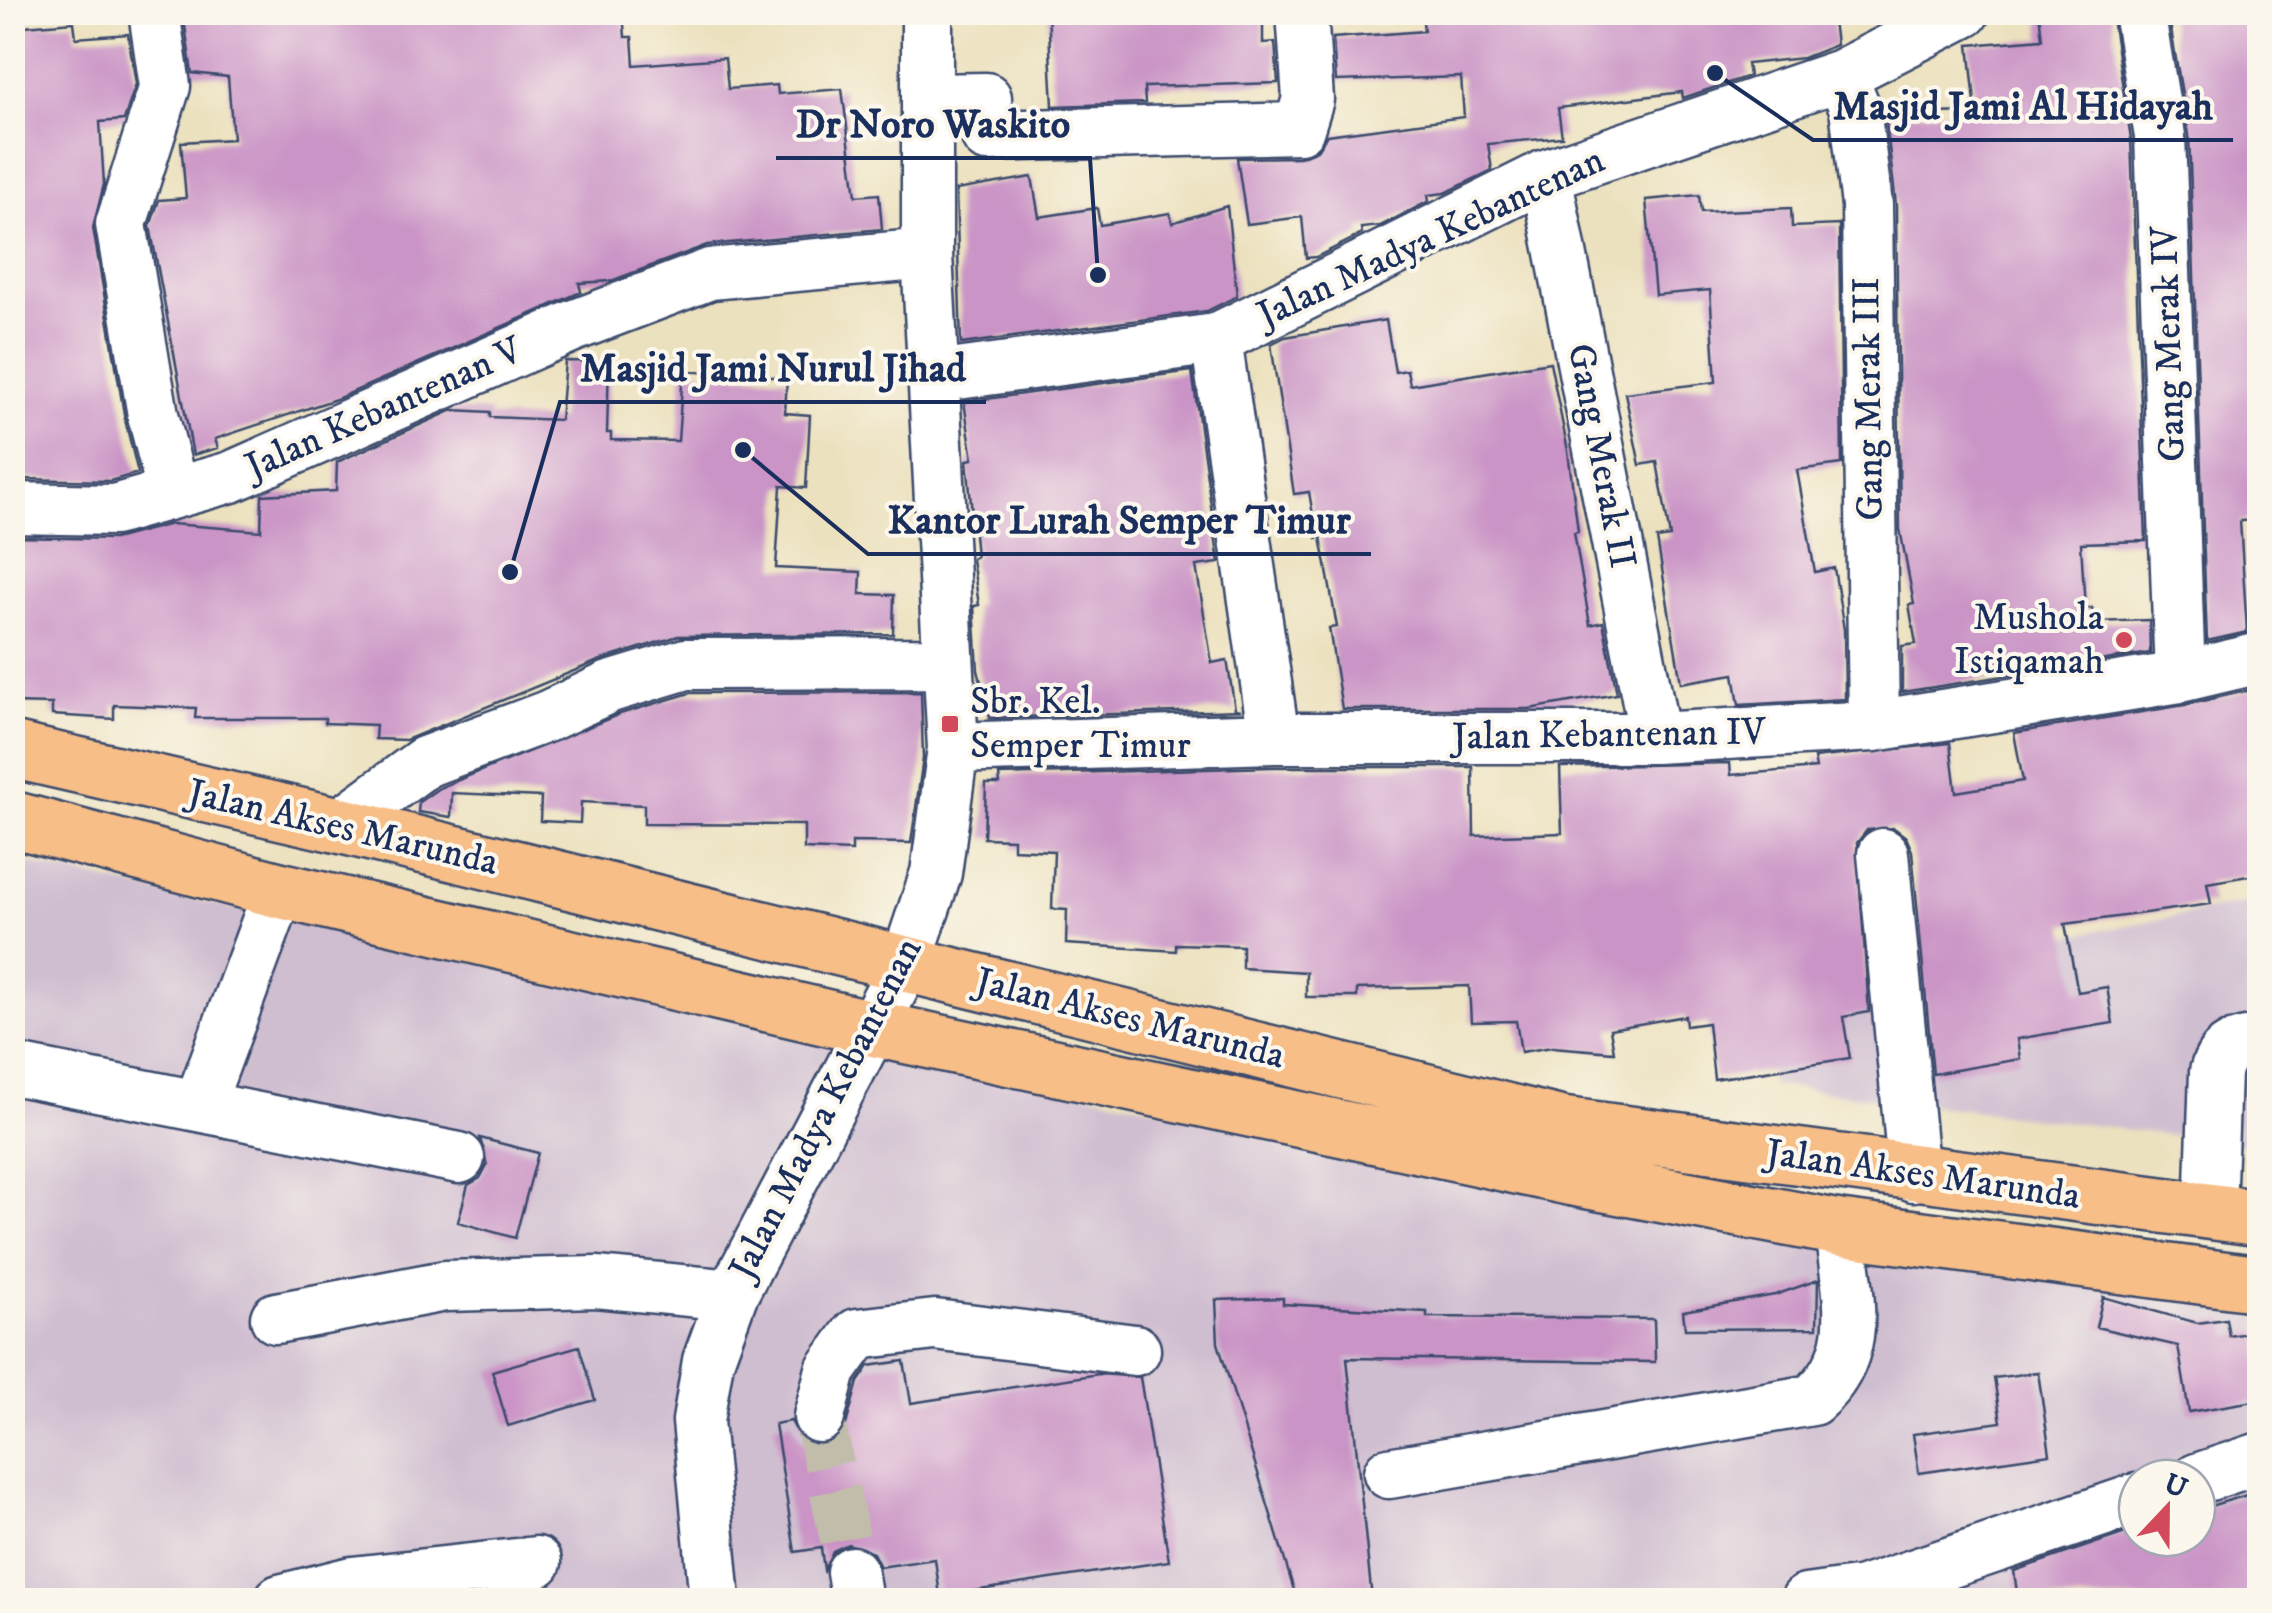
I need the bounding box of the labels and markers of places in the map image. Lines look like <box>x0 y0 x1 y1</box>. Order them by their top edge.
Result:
callout: Masjid Jami Al Hidayah <box>1813 70 2233 140</box>
callout: Dr Noro Waskito <box>776 88 1090 158</box>
callout: Masjid Jami Nurul Jihad <box>560 332 986 402</box>
callout: Kantor Lurah Semper Timur <box>868 484 1371 554</box>
place label: Mushola Istiqamah <box>1954 594 2104 686</box>
marker: Mushola Istiqamah <box>2113 629 2135 651</box>
place label: Sbr. Kel. Semper Timur <box>970 678 1191 770</box>
marker: Sbr. Kel. Semper Timur <box>939 713 961 735</box>

